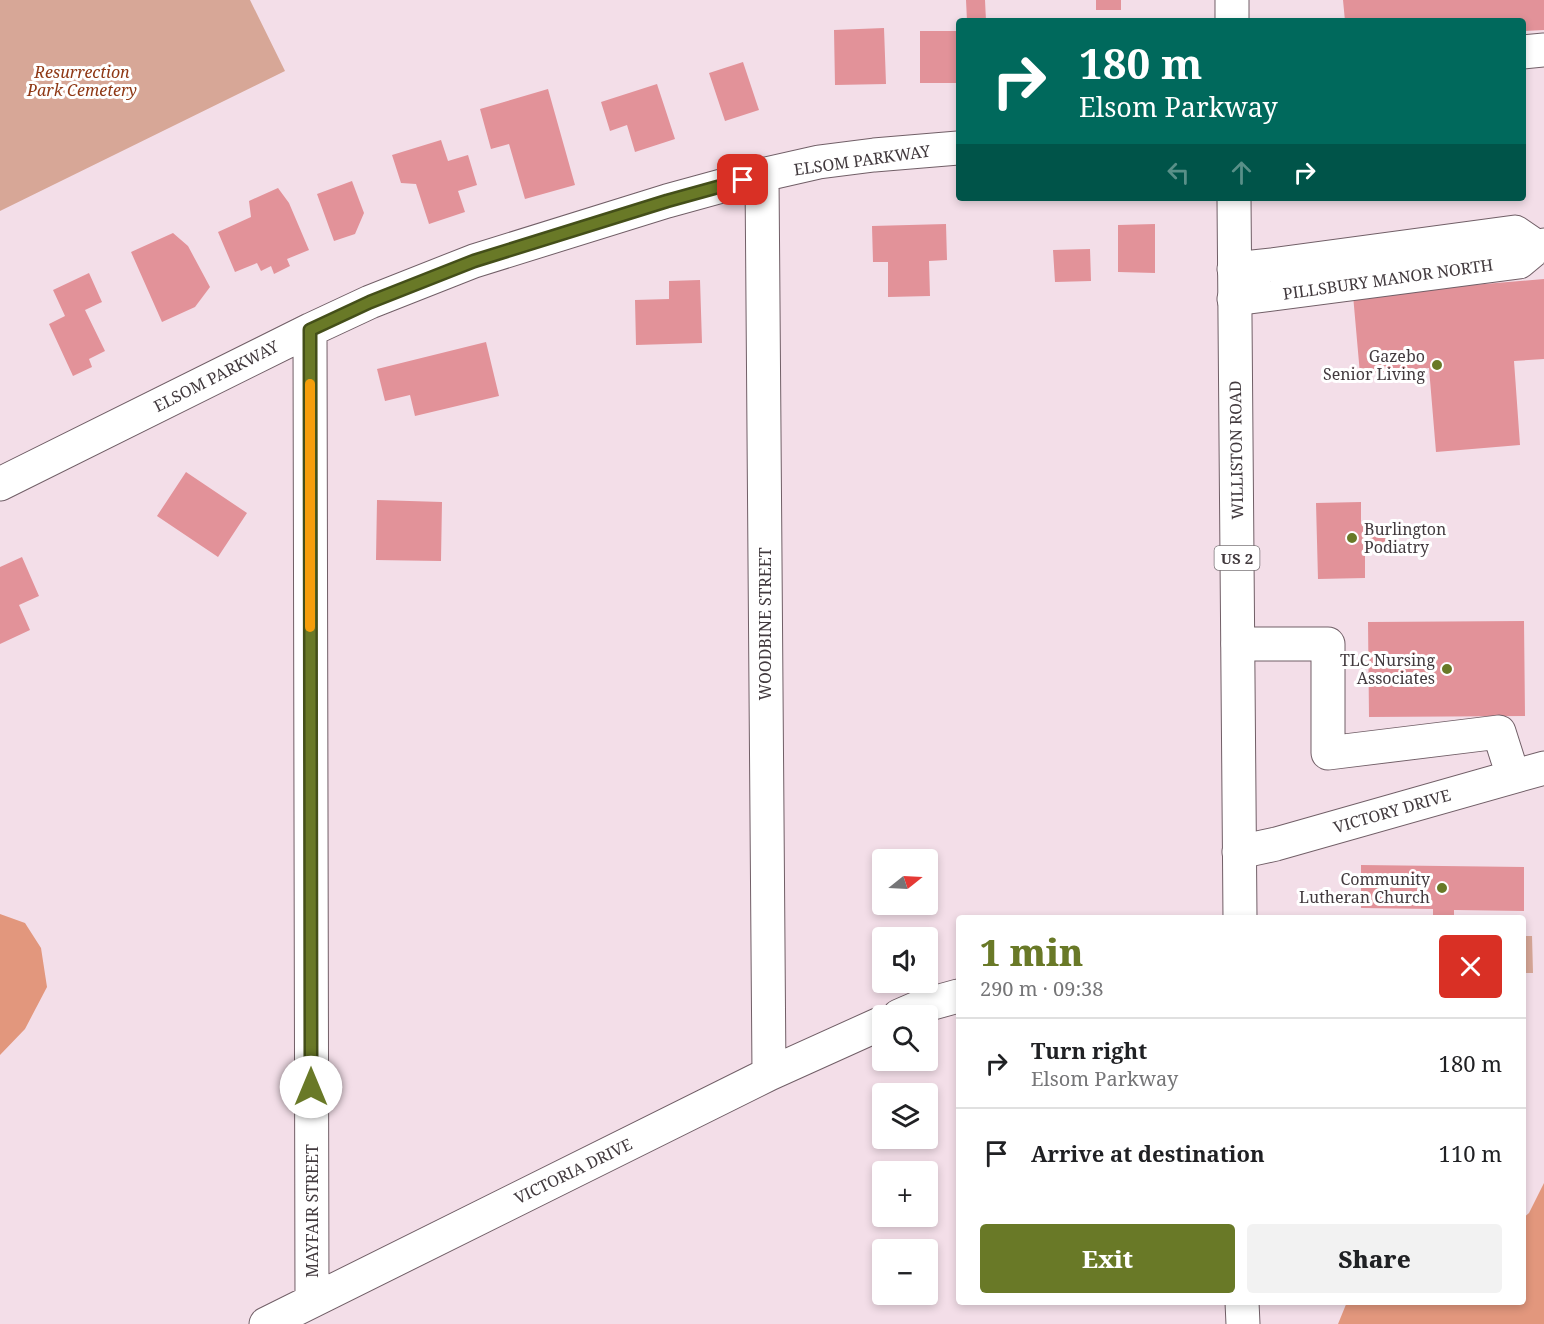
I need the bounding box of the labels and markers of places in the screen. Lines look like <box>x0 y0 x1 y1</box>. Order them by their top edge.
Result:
pin <box>717 154 768 205</box>
place label: Gazebo Senior Living <box>1323 345 1425 385</box>
marker: Gazebo Senior Living <box>1430 358 1444 372</box>
place label: Burlington Podiatry <box>1364 518 1446 558</box>
marker: Burlington Podiatry <box>1345 531 1359 545</box>
place label: TLC Nursing Associates <box>1340 649 1435 689</box>
marker: TLC Nursing Associates <box>1440 662 1454 676</box>
place label: Community Lutheran Church <box>1299 868 1431 908</box>
marker: Community Lutheran Church <box>1435 881 1449 895</box>

